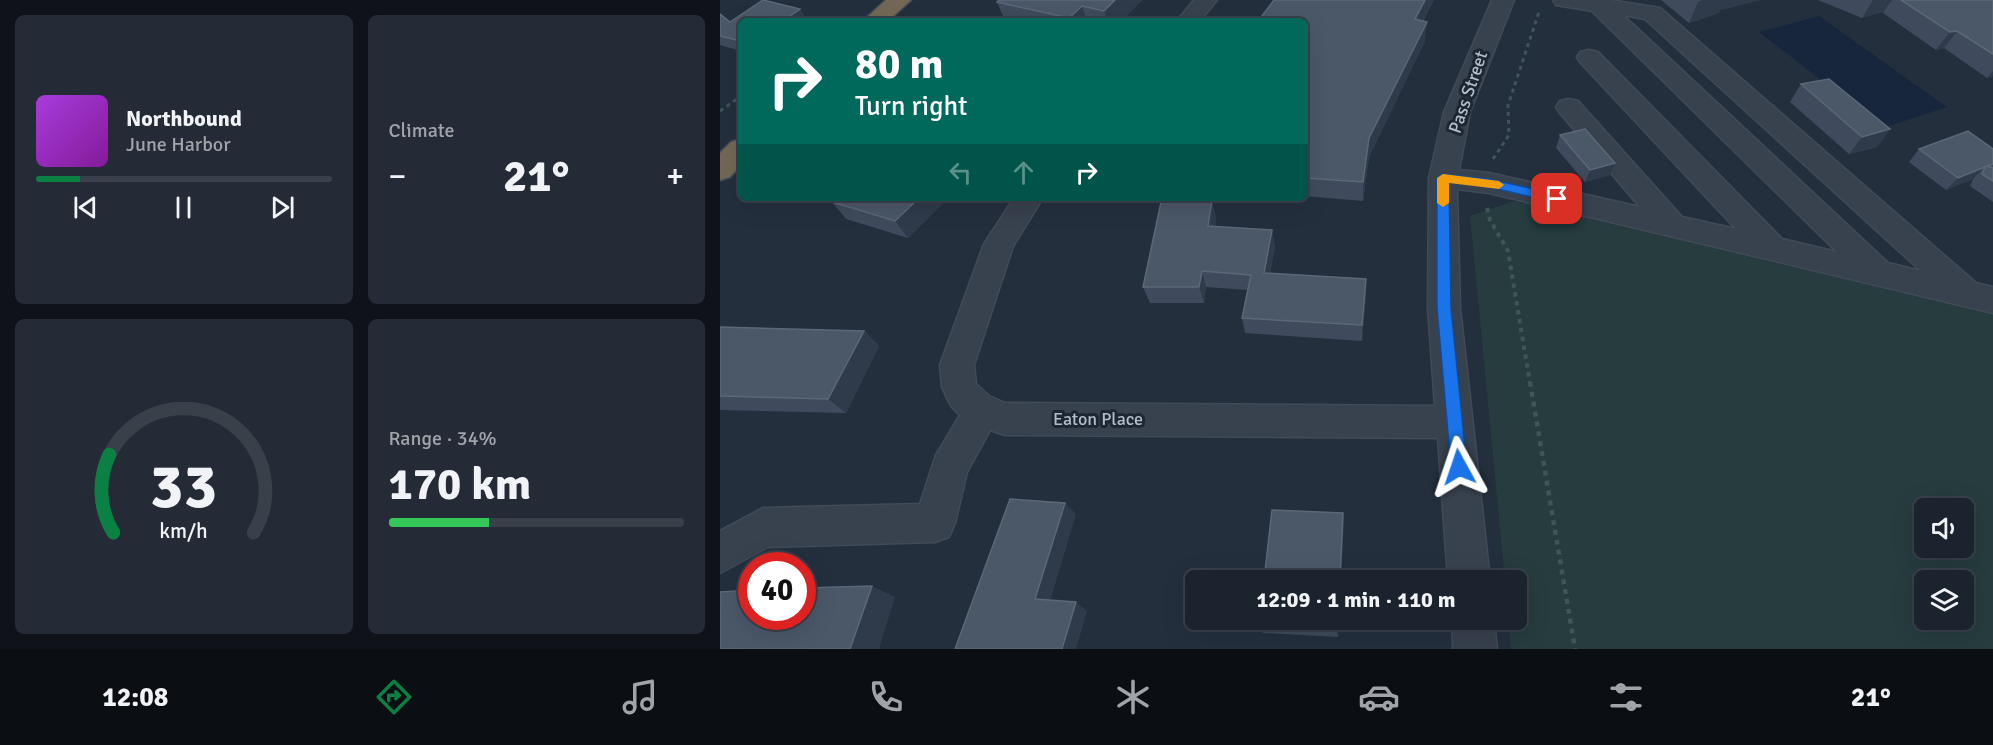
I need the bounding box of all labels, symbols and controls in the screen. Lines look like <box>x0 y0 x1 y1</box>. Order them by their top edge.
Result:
text: 80 m <box>855 39 944 90</box>
icon: right <box>756 42 834 120</box>
street label: Pass Street <box>1444 48 1492 136</box>
text: Turn right <box>855 90 968 123</box>
text: Northbound <box>126 105 242 132</box>
text: Climate <box>389 118 454 143</box>
text: June Harbor <box>126 132 231 157</box>
text: 21° <box>503 149 570 204</box>
text: − <box>389 156 406 197</box>
text: + <box>666 156 684 197</box>
icon: left <box>944 156 977 189</box>
icon: ahead <box>1007 156 1040 189</box>
icon: right <box>1070 156 1103 189</box>
pin <box>1531 173 1582 224</box>
icon: arrive <box>1540 182 1573 215</box>
icon: previous <box>69 191 102 224</box>
icon: pause <box>167 191 200 224</box>
icon: next <box>266 191 299 224</box>
street label: Eaton Place <box>1053 408 1143 430</box>
text: Range · 34% <box>389 426 497 451</box>
position arrow <box>1427 435 1491 499</box>
text: 33 <box>150 448 217 525</box>
text: 170 km <box>389 457 531 512</box>
map controls <box>1914 498 1974 630</box>
button: sound <box>1914 498 1974 558</box>
text: km/h <box>159 519 208 545</box>
speed limit sign: 40 <box>738 552 816 630</box>
button: layers <box>1914 570 1974 630</box>
text: 12:09 · 1 min · 110 m <box>1256 586 1456 613</box>
icon: directions <box>373 676 415 718</box>
icon: music <box>619 676 661 718</box>
icon: phone <box>865 676 907 718</box>
icon: climate <box>1112 676 1154 718</box>
icon: car <box>1358 676 1400 718</box>
icon: filters <box>1605 676 1647 718</box>
text: 12:08 <box>102 681 168 714</box>
text: 21° <box>1851 681 1891 714</box>

